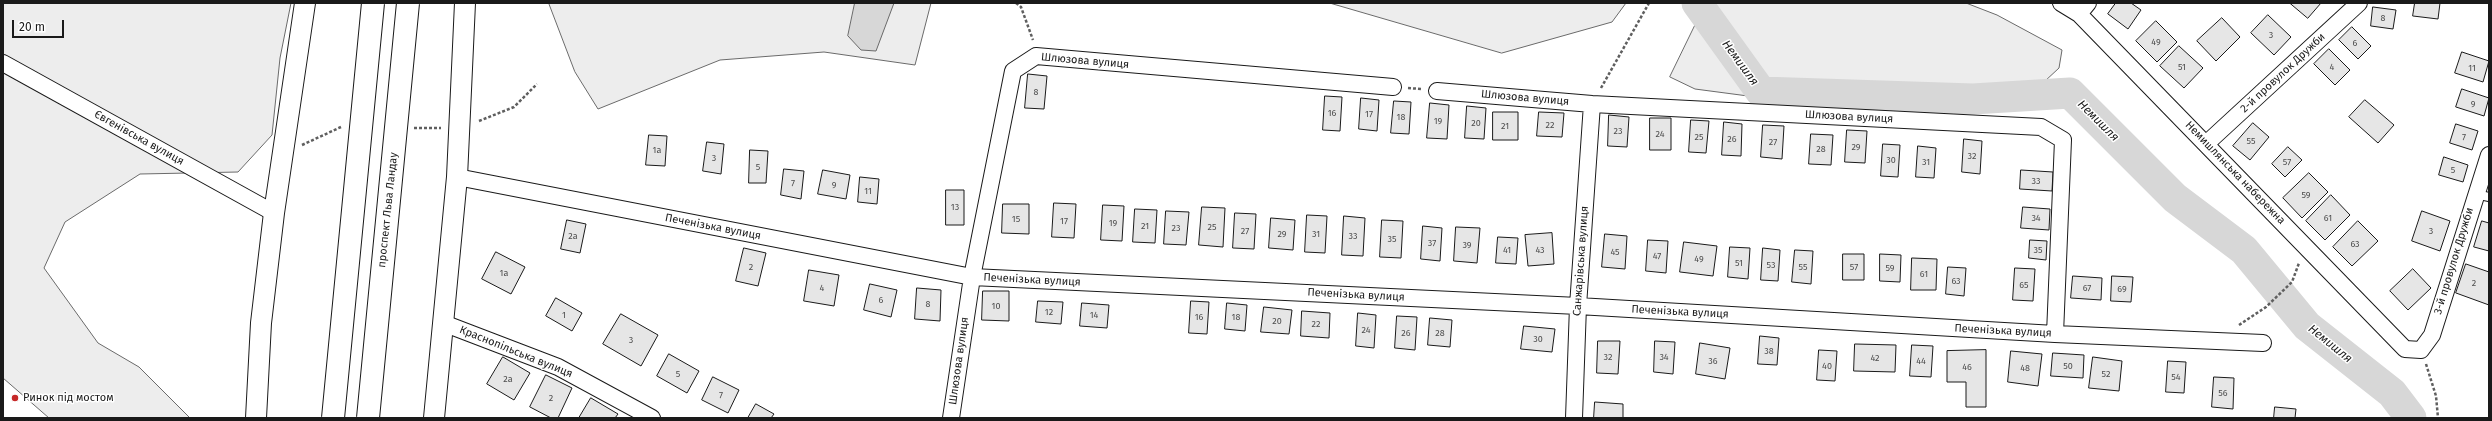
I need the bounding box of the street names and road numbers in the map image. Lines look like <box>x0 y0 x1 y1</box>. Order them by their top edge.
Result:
street label: 2-й провулок Дружби <box>2238 30 2328 116</box>
street label: Шлюзова вулиця <box>1040 51 1130 71</box>
street label: Шлюзова вулиця <box>1480 88 1570 108</box>
street label: Євгенівська вулиця <box>92 108 186 168</box>
street label: Шлюзова вулиця <box>1804 108 1894 126</box>
street label: Немишлянська набережна <box>2182 119 2288 227</box>
street label: проспект Льва Ландау <box>375 152 401 268</box>
street label: Санжарівська вулиця <box>1571 206 1591 316</box>
street label: 3-й провулок Дружби <box>2431 206 2477 316</box>
street label: Печенізька вулиця <box>664 211 762 243</box>
street label: Печенізька вулиця <box>983 271 1081 289</box>
street label: Печенізька вулиця <box>1307 286 1405 304</box>
street label: Печенізька вулиця <box>1631 303 1729 321</box>
street label: Шлюзова вулиця <box>946 316 972 406</box>
street label: Печенізька вулиця <box>1954 322 2052 340</box>
street label: Краснопільська вулиця <box>458 323 574 381</box>

